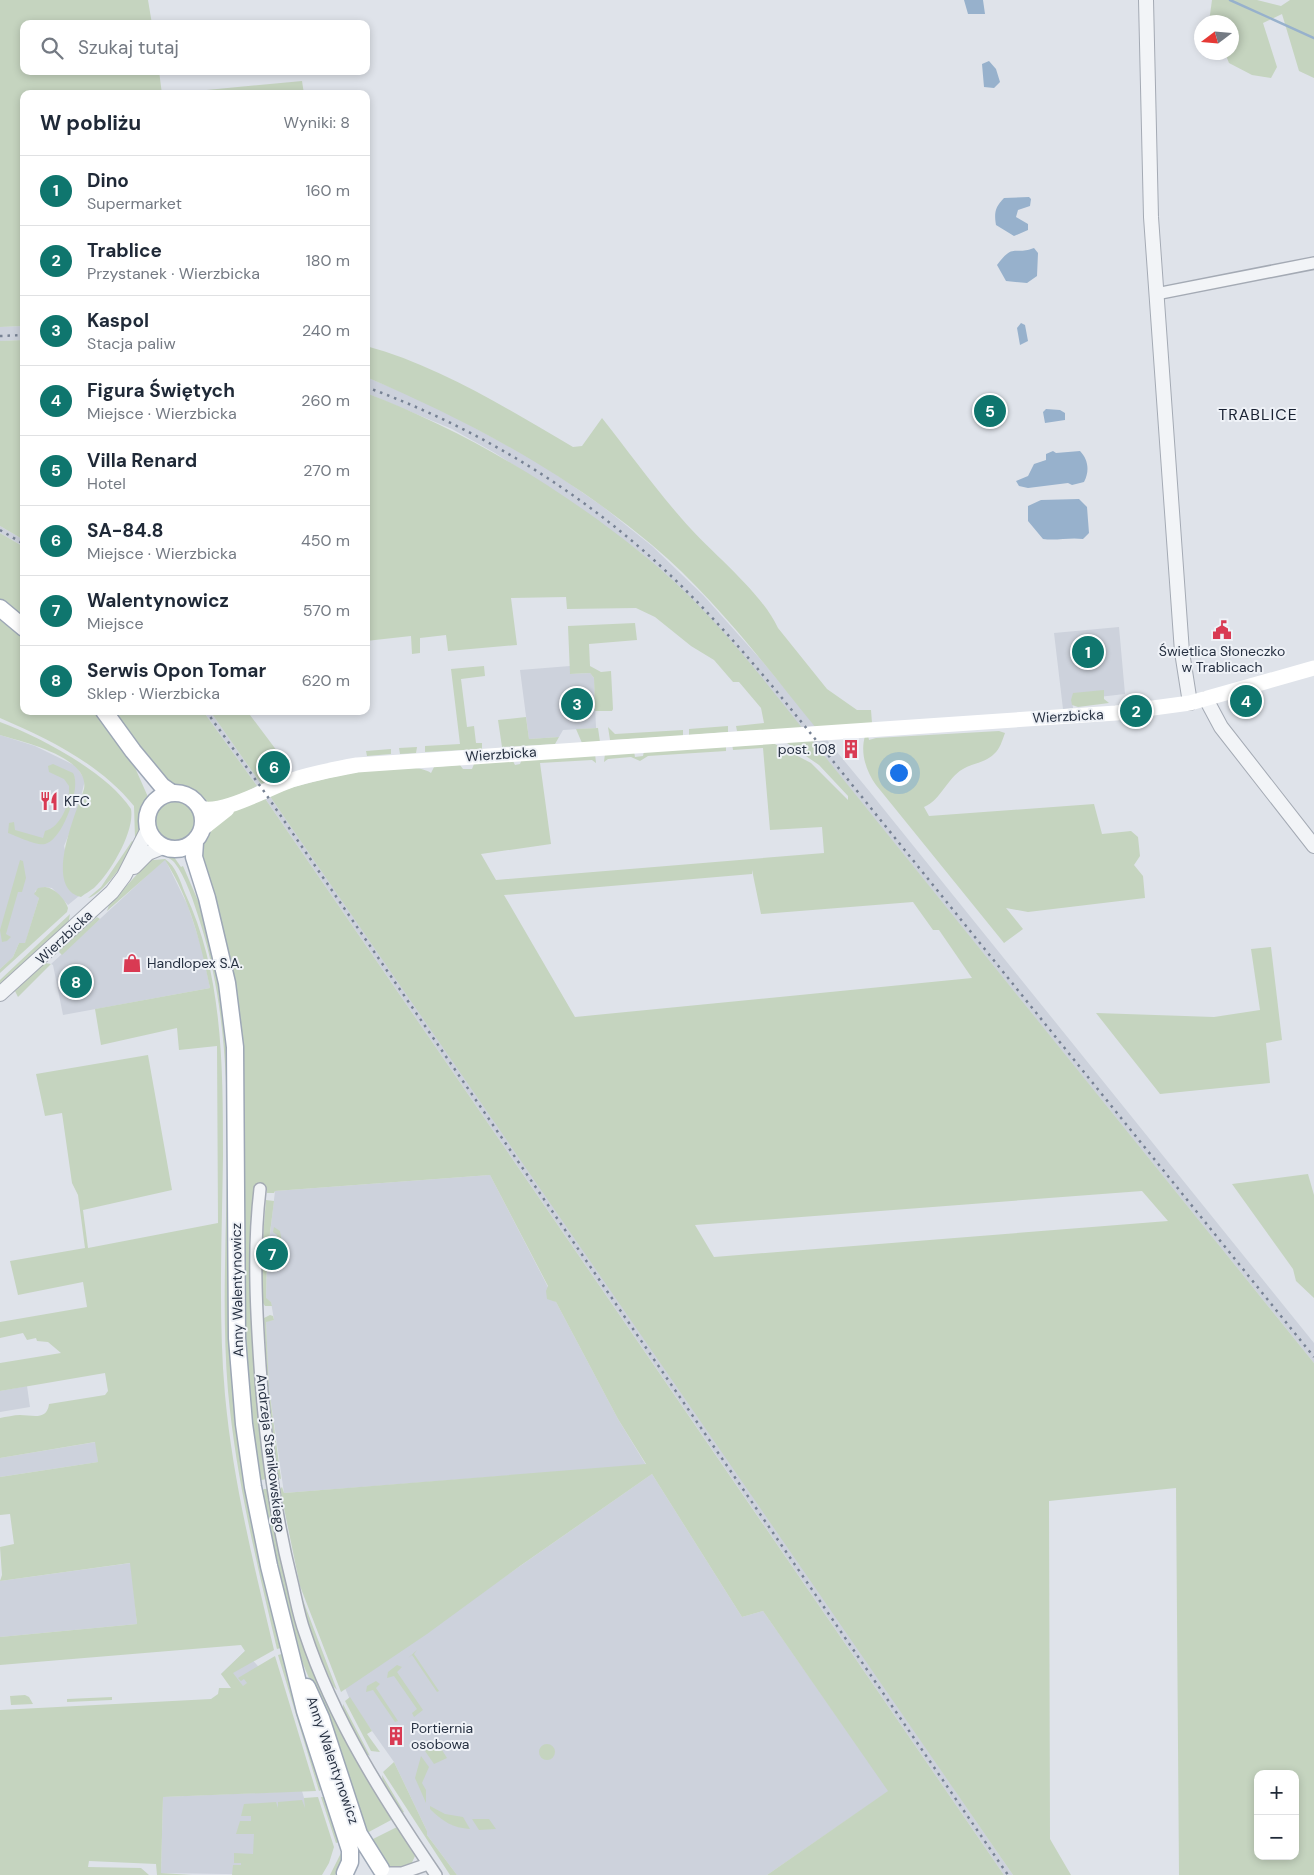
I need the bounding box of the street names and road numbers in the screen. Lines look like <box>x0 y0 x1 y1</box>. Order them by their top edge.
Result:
street label: Wierzbicka <box>1032 705 1104 727</box>
street label: Wierzbicka <box>465 743 537 765</box>
street label: Wierzbicka <box>32 906 96 968</box>
street label: Anny Walentynowicz <box>227 1223 247 1357</box>
street label: Andrzeja Stanikowskiego <box>252 1373 290 1533</box>
street label: Anny Walentynowicz <box>303 1694 363 1826</box>

